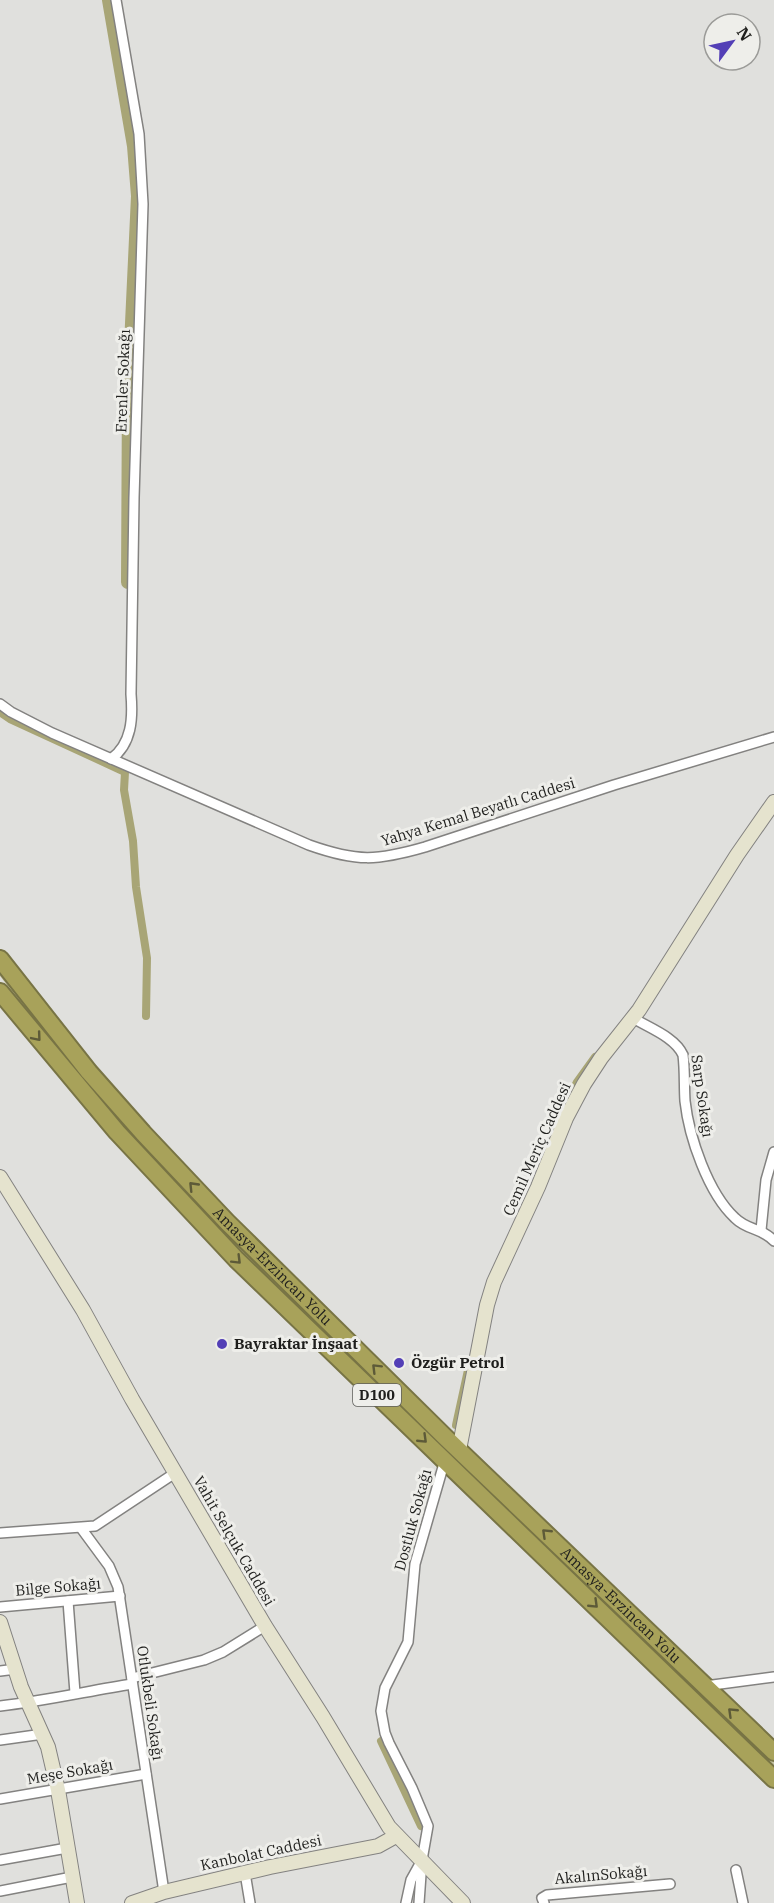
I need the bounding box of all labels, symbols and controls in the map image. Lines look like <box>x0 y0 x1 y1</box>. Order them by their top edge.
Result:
north arrow <box>702 12 762 72</box>
text: N <box>733 23 756 45</box>
street label: Erenler Sokağı <box>111 329 134 433</box>
street label: Yahya Kemal Beyatlı Caddesi <box>378 773 577 850</box>
one-way arrow <box>29 1030 40 1041</box>
street label: Sarp Sokağı <box>687 1053 718 1139</box>
street label: Cemil Meriç Caddesi <box>498 1079 575 1219</box>
one-way arrow <box>189 1183 200 1193</box>
street label: Amasya-Erzincan Yolu <box>209 1203 336 1329</box>
one-way arrow <box>230 1253 241 1264</box>
place label: Bayraktar İnşaat <box>234 1334 358 1353</box>
marker: Bayraktar İnşaat <box>215 1337 229 1351</box>
place label: Özgür Petrol <box>411 1353 504 1372</box>
marker: Özgür Petrol <box>392 1356 406 1370</box>
one-way arrow <box>372 1364 383 1374</box>
road number: D100 <box>353 1384 401 1406</box>
one-way arrow <box>416 1432 427 1443</box>
street label: Dostluk Sokağı <box>390 1467 435 1573</box>
street label: Vahit Selçuk Caddesi <box>190 1472 279 1609</box>
one-way arrow <box>542 1529 552 1540</box>
street label: Amasya-Erzincan Yolu <box>557 1543 685 1667</box>
street label: Bilge Sokağı <box>14 1573 102 1600</box>
one-way arrow <box>587 1597 597 1608</box>
street label: Otlukbeli Sokağı <box>133 1644 168 1762</box>
one-way arrow <box>728 1708 738 1719</box>
street label: Meşe Sokağı <box>25 1755 115 1788</box>
street label: Kanbolat Caddesi <box>199 1830 323 1875</box>
street label: AkalınSokağı <box>554 1861 648 1888</box>

